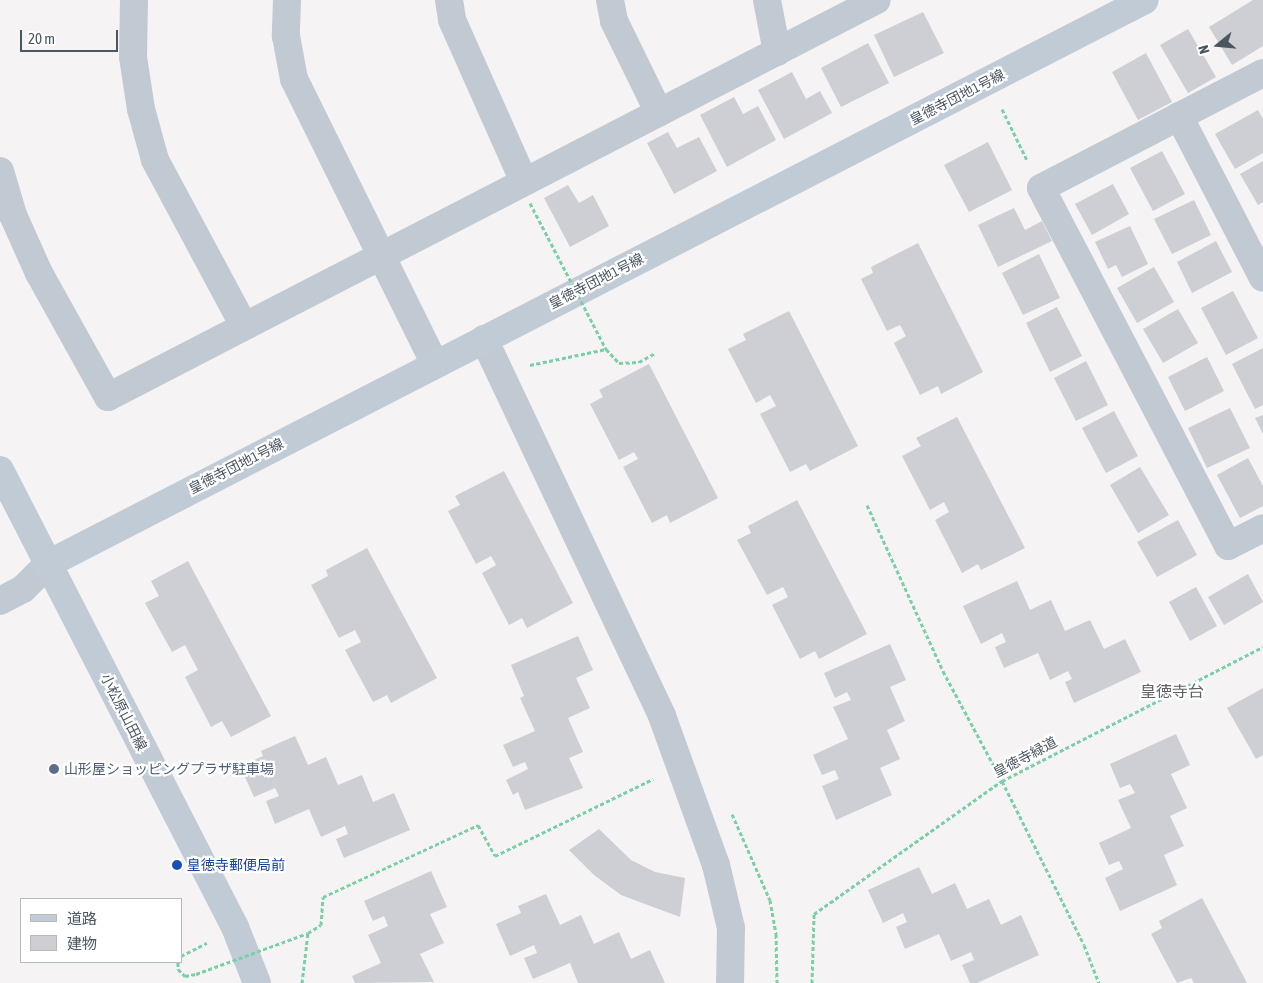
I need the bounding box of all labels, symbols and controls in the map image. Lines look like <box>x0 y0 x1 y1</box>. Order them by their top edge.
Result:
scale bar <box>22 20 120 52</box>
north arrow <box>1193 20 1243 70</box>
text: 20 m <box>28 30 55 47</box>
text: N <box>1195 43 1213 56</box>
street label: 皇徳寺団地1号線 <box>907 66 1007 128</box>
street label: 皇徳寺団地1号線 <box>546 250 646 312</box>
street label: 皇徳寺団地1号線 <box>186 435 286 497</box>
street label: 小松原山田線 <box>97 671 151 753</box>
district label: 皇徳寺台 <box>1140 681 1204 701</box>
street label: 皇徳寺緑道 <box>990 733 1060 781</box>
place label: 山形屋ショッピングプラザ駐車場 <box>64 761 274 777</box>
marker: 山形屋ショッピングプラザ駐車場 <box>48 763 60 775</box>
place label: 皇徳寺郵便局前 <box>187 857 285 873</box>
marker: 皇徳寺郵便局前 <box>171 859 183 871</box>
legend <box>20 898 182 963</box>
text: 道路 <box>67 910 97 927</box>
text: 建物 <box>67 935 97 952</box>

